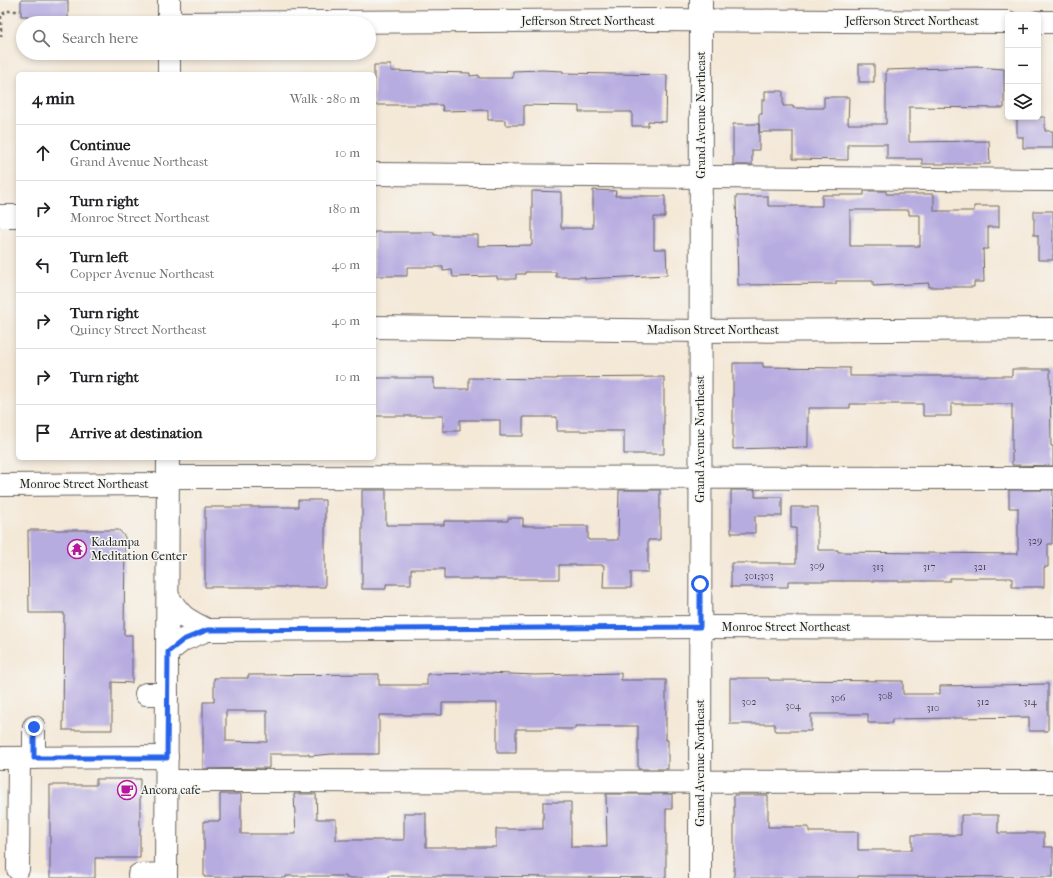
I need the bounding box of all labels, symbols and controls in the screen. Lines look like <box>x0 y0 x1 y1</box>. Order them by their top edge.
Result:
map controls <box>1005 12 1041 120</box>
button: + <box>1005 12 1041 48</box>
street label: Jefferson Street Northeast <box>520 14 656 28</box>
street label: Jefferson Street Northeast <box>844 14 980 28</box>
search box <box>16 16 376 60</box>
icon: search <box>30 27 52 49</box>
text: Search here <box>62 29 138 47</box>
button: − <box>1005 48 1041 84</box>
street label: Grand Avenue Northeast <box>694 50 708 179</box>
button: layers <box>1005 84 1041 120</box>
text: 4 min <box>32 88 75 108</box>
text: Walk · 280 m <box>290 91 360 106</box>
text: Continue <box>70 136 130 154</box>
icon: ahead <box>32 142 54 164</box>
text: 10 m <box>335 145 360 160</box>
text: Grand Avenue Northeast <box>70 154 208 169</box>
text: Turn right <box>70 192 139 210</box>
icon: right <box>32 198 54 220</box>
text: 180 m <box>328 201 360 216</box>
text: Monroe Street Northeast <box>70 210 210 225</box>
text: Turn left <box>70 248 128 266</box>
icon: left <box>32 254 54 276</box>
text: 40 m <box>332 257 360 272</box>
text: Copper Avenue Northeast <box>70 266 214 281</box>
text: Turn right <box>70 304 139 322</box>
icon: right <box>32 310 54 332</box>
text: 40 m <box>332 313 360 328</box>
text: Quincy Street Northeast <box>70 322 207 337</box>
street label: Madison Street Northeast <box>647 323 780 337</box>
icon: right <box>32 366 54 388</box>
text: Turn right <box>70 368 139 386</box>
text: 10 m <box>335 369 360 384</box>
street label: Grand Avenue Northeast <box>693 374 707 503</box>
icon: arrive <box>32 422 54 444</box>
text: Arrive at destination <box>70 424 202 442</box>
street label: Monroe Street Northeast <box>20 477 149 491</box>
place label: Kadampa Meditation Center <box>91 535 188 563</box>
house number: 329 <box>1028 535 1042 547</box>
temple icon: Kadampa Meditation Center <box>66 538 88 560</box>
house number: 309 <box>810 560 824 572</box>
house number: 313 <box>872 561 884 573</box>
house number: 317 <box>923 561 935 573</box>
house number: 321 <box>974 561 986 573</box>
house number: 301;303 <box>744 570 774 582</box>
route start <box>691 575 709 593</box>
street label: Monroe Street Northeast <box>722 620 851 634</box>
house number: 308 <box>878 690 892 702</box>
house number: 306 <box>830 692 846 704</box>
house number: 302 <box>742 696 756 708</box>
house number: 312 <box>977 696 989 708</box>
house number: 314 <box>1023 696 1038 708</box>
street label: Grand Avenue Northeast <box>693 698 707 827</box>
house number: 304 <box>785 700 802 712</box>
house number: 310 <box>926 702 940 714</box>
route end <box>25 718 43 736</box>
cafe icon: Ancora cafe <box>116 779 138 801</box>
place label: Ancora cafe <box>140 783 201 797</box>

